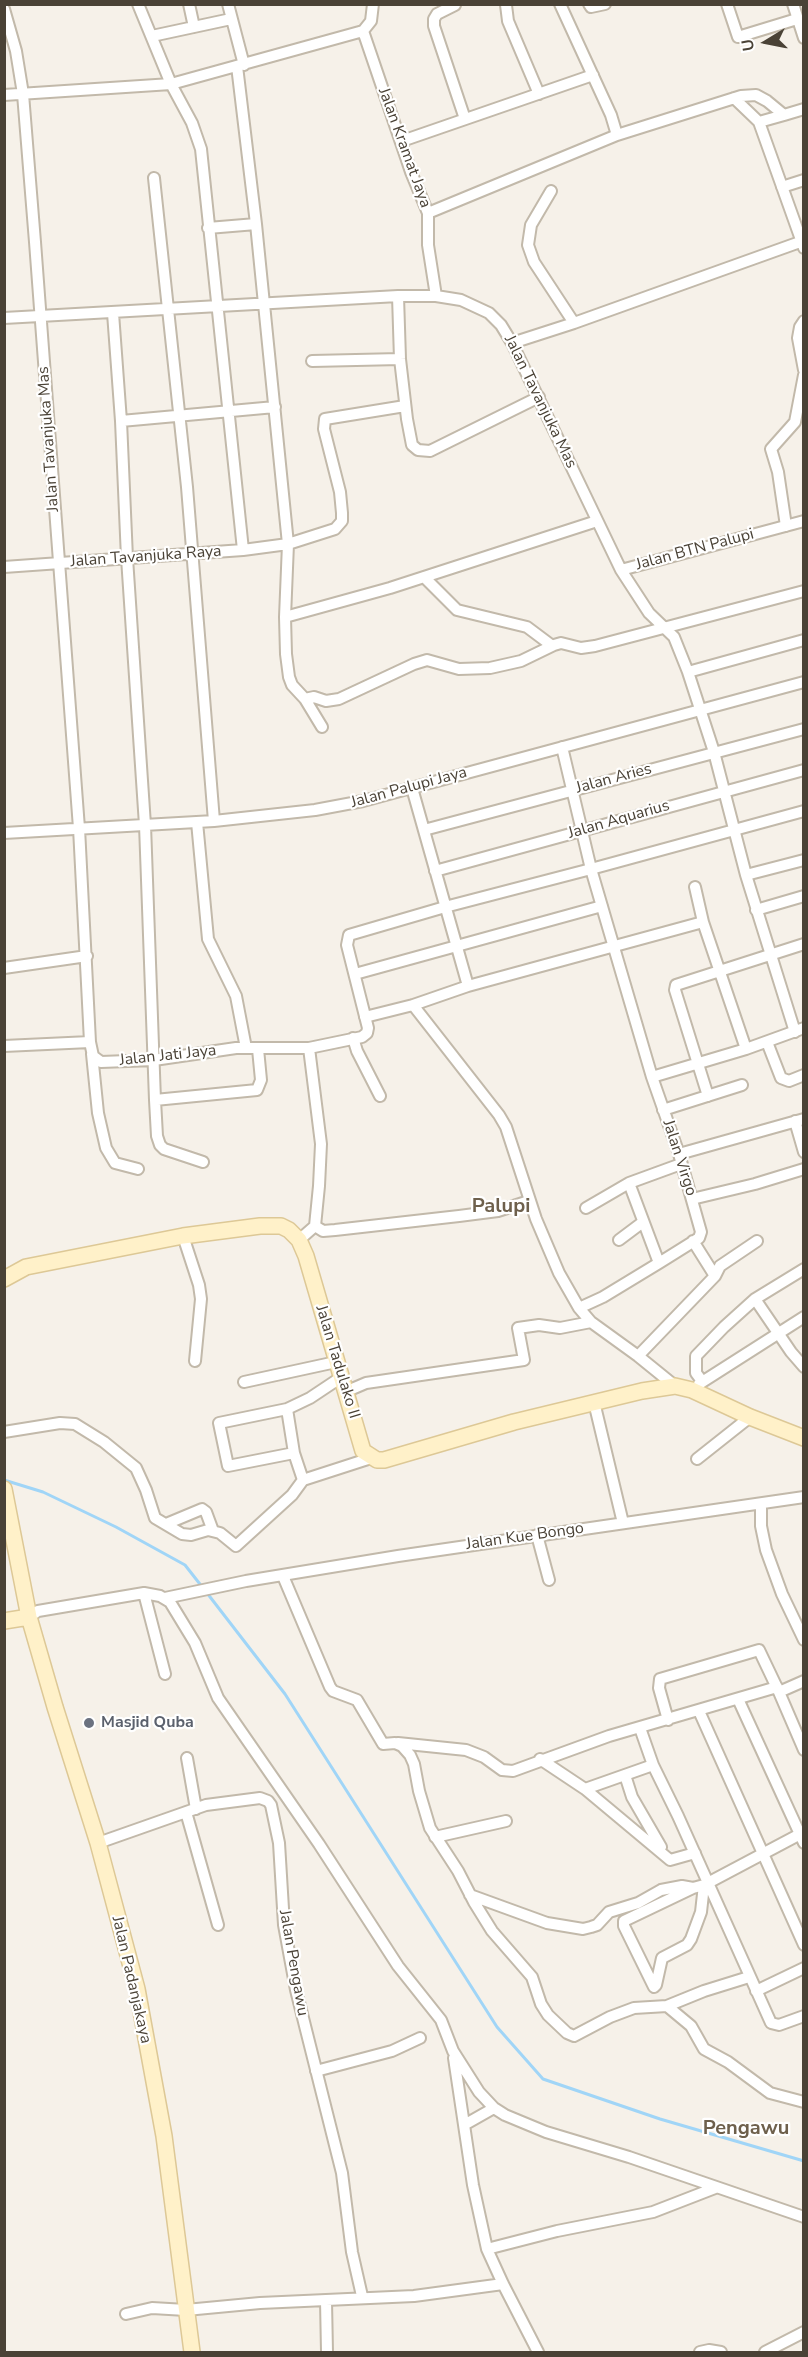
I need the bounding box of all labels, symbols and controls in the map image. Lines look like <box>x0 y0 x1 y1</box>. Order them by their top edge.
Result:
north arrow <box>736 12 796 72</box>
text: U <box>736 37 760 53</box>
street label: Jalan Kramat Jaya <box>373 85 435 211</box>
street label: Jalan Tavanjuka Mas <box>499 332 581 472</box>
street label: Jalan Tavanjuka Mas <box>34 366 64 512</box>
street label: Jalan BTN Palupi <box>634 525 756 575</box>
street label: Jalan Tavanjuka Raya <box>70 542 222 572</box>
street label: Jalan Aries <box>574 760 654 798</box>
street label: Jalan Palupi Jaya <box>349 763 469 813</box>
street label: Jalan Aquarius <box>566 796 672 844</box>
street label: Jalan Jati Jaya <box>119 1041 217 1071</box>
street label: Jalan Virgo <box>658 1118 700 1198</box>
district label: Palupi <box>472 1195 530 1219</box>
street label: Jalan Tadulako II <box>311 1303 363 1421</box>
street label: Jalan Kue Bongo <box>465 1519 585 1555</box>
place label: Masjid Quba <box>101 1713 194 1733</box>
marker: Masjid Quba <box>82 1716 96 1730</box>
street label: Jalan Pengawu <box>274 1908 312 2018</box>
street label: Jalan Padanjakaya <box>107 1914 155 2046</box>
district label: Pengawu <box>703 2117 789 2141</box>

